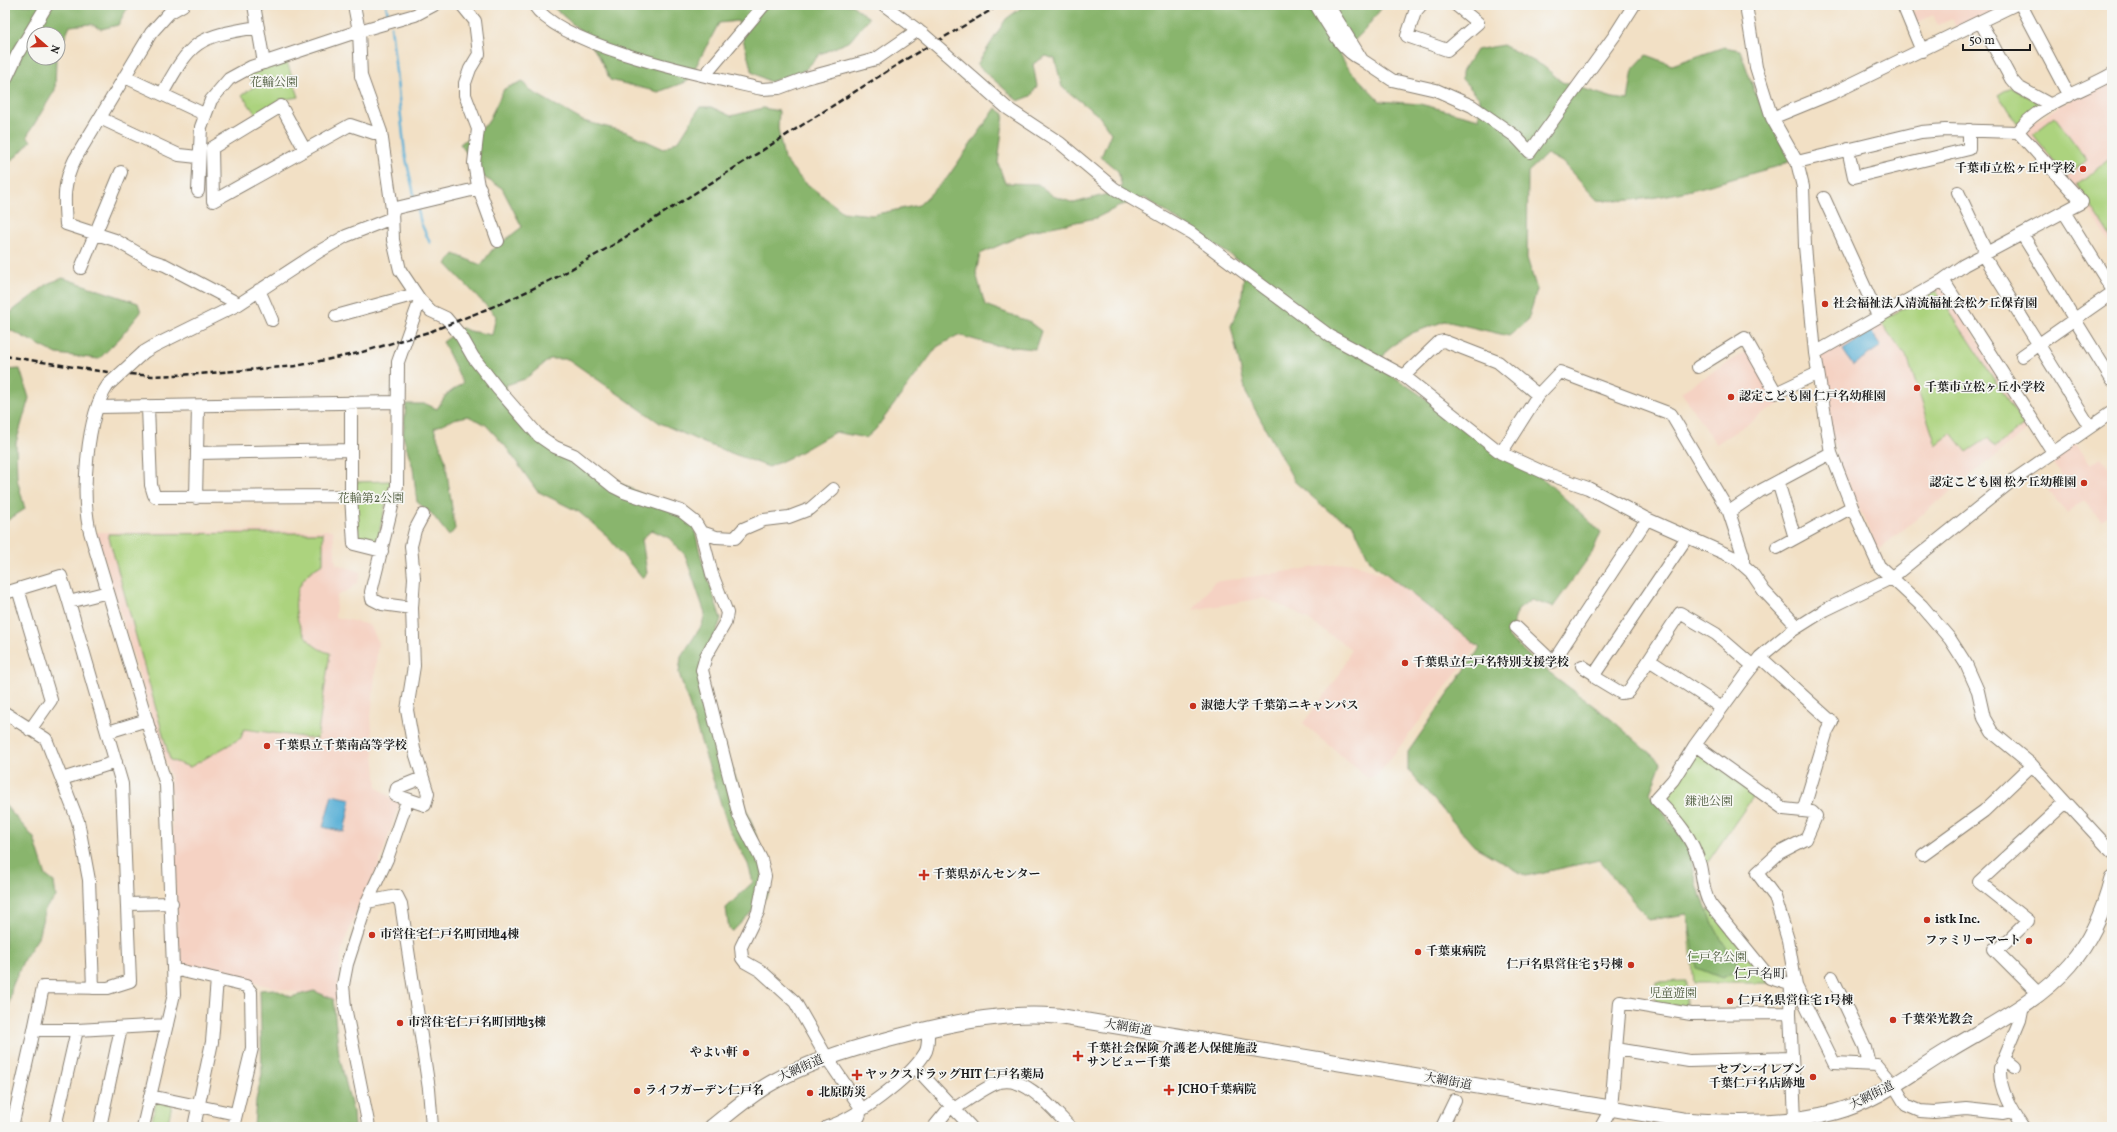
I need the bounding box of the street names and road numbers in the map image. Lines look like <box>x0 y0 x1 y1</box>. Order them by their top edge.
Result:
street label: 大網街道 <box>1103 1016 1153 1040</box>
street label: 大網街道 <box>776 1052 826 1086</box>
street label: 大網街道 <box>1423 1070 1473 1094</box>
street label: 大網街道 <box>1847 1078 1897 1114</box>

